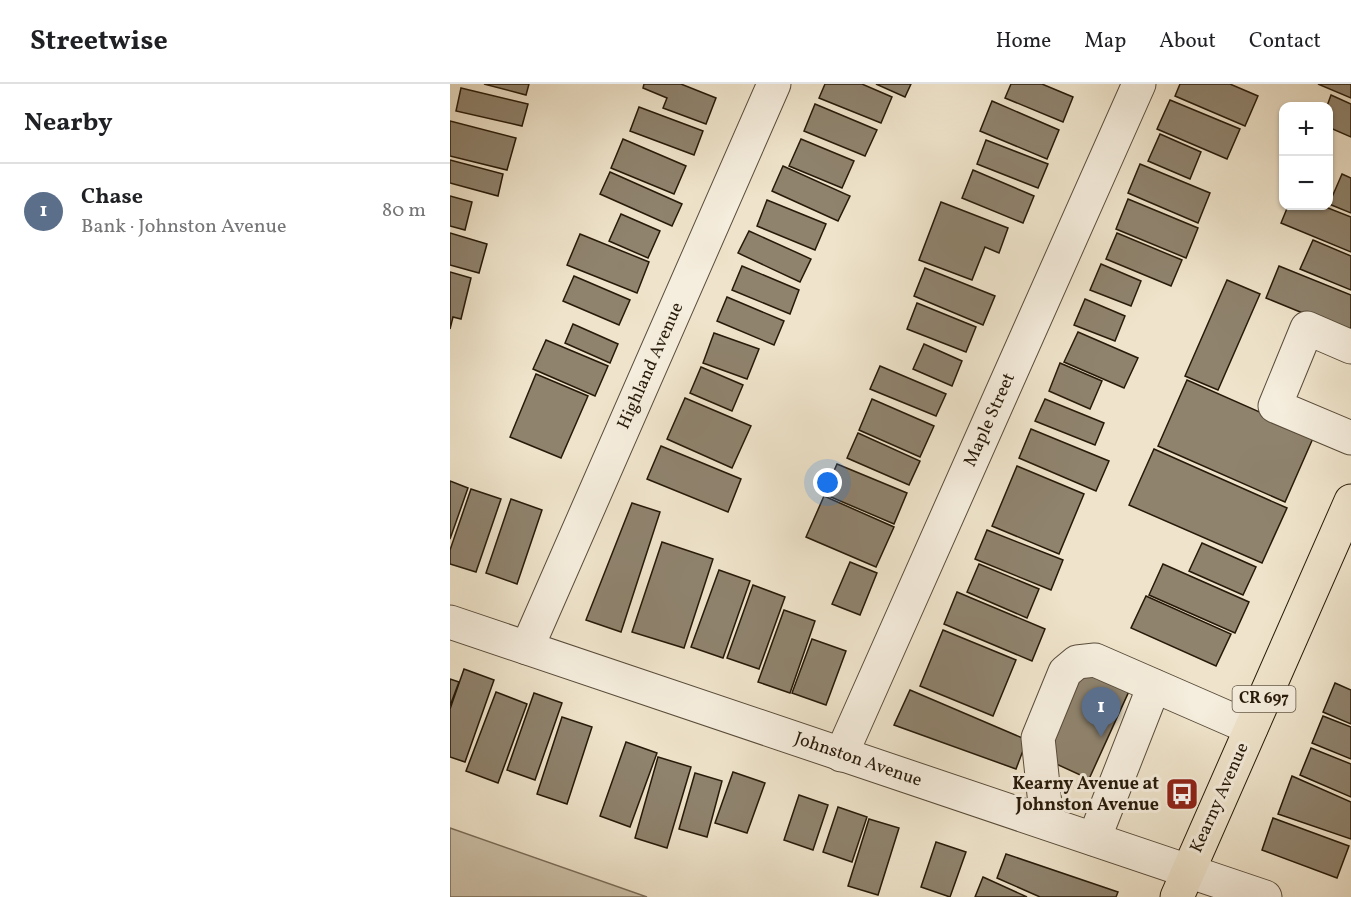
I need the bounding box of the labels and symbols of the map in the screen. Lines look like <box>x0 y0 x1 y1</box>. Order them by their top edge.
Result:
street label: Highland Avenue <box>612 299 690 433</box>
street label: Maple Street <box>958 369 1022 471</box>
your location <box>813 468 842 497</box>
road number: CR 697 <box>1232 686 1296 712</box>
pin: 1 <box>1082 688 1120 737</box>
street label: Johnston Avenue <box>791 726 925 794</box>
street label: Kearny Avenue <box>1185 739 1255 857</box>
place label: Kearny Avenue at Johnston Avenue <box>1012 772 1159 818</box>
bus stop icon: Kearny Avenue at Johnston Avenue <box>1164 776 1200 812</box>

